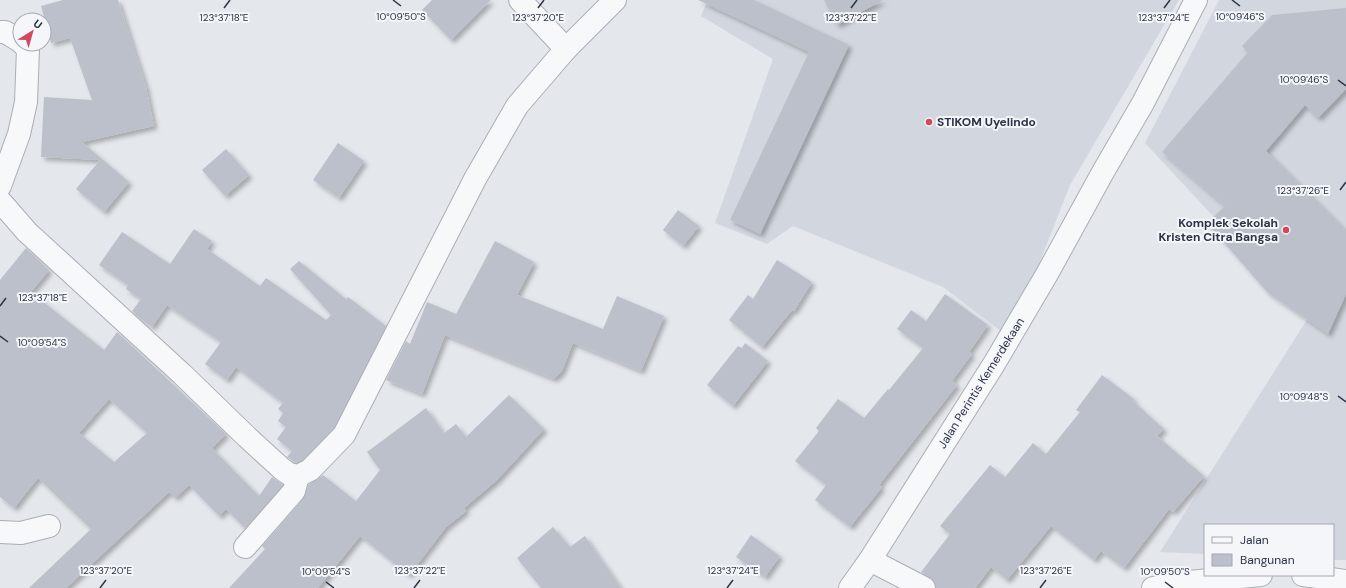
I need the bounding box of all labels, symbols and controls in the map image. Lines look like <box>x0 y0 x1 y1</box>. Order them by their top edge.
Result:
text: 10°09'50"S <box>376 10 426 23</box>
text: 10°09'46"S <box>1216 10 1265 23</box>
text: 123°37'18"E <box>200 11 249 24</box>
text: 123°37'20"E <box>512 11 564 24</box>
text: 123°37'22"E <box>825 11 877 24</box>
text: 123°37'24"E <box>1138 11 1190 24</box>
north arrow <box>12 12 52 52</box>
text: U <box>31 16 45 32</box>
text: 10°09'46"S <box>1280 73 1329 86</box>
place label: STIKOM Uyelindo <box>937 114 1036 130</box>
marker: STIKOM Uyelindo <box>924 117 934 127</box>
text: 123°37'26"E <box>1277 184 1329 197</box>
place label: Komplek Sekolah Kristen Citra Bangsa <box>1159 215 1278 245</box>
marker: Komplek Sekolah Kristen Citra Bangsa <box>1281 225 1291 235</box>
text: 123°37'18"E <box>19 291 68 304</box>
street label: Jalan Perintis Kemerdekaan <box>934 314 1028 452</box>
text: 10°09'54"S <box>18 336 67 349</box>
text: 10°09'48"S <box>1280 390 1328 403</box>
legend <box>1204 524 1334 576</box>
text: Jalan <box>1240 532 1269 548</box>
text: Bangunan <box>1240 552 1295 568</box>
text: 123°37'20"E <box>80 564 132 577</box>
text: 123°37'22"E <box>394 564 446 577</box>
text: 123°37'24"E <box>707 564 759 577</box>
text: 123°37'26"E <box>1020 564 1072 577</box>
text: 10°09'54"S <box>302 565 351 578</box>
text: 10°09'50"S <box>1140 565 1190 578</box>

